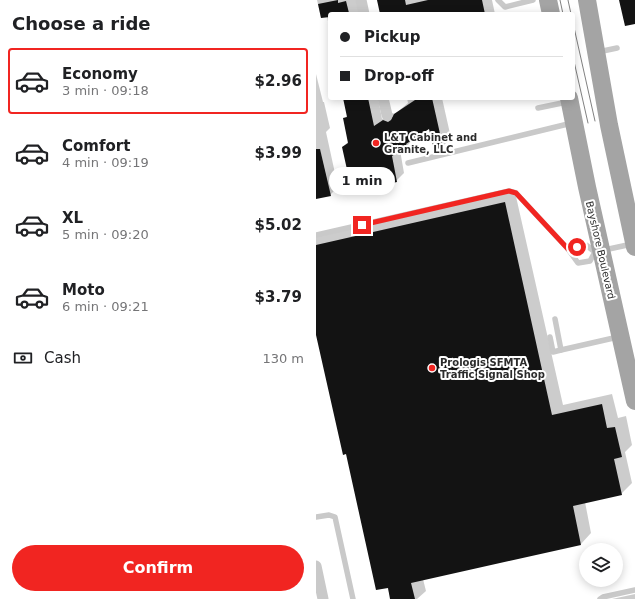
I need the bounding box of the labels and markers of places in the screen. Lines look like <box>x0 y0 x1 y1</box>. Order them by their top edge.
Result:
place label: L&T Cabinet and Granite, LLC <box>384 132 477 155</box>
marker: L&T Cabinet and Granite, LLC <box>371 138 381 148</box>
place label: Prologis SFMTA Traffic Signal Shop <box>440 357 545 380</box>
marker: Prologis SFMTA Traffic Signal Shop <box>427 363 437 373</box>

